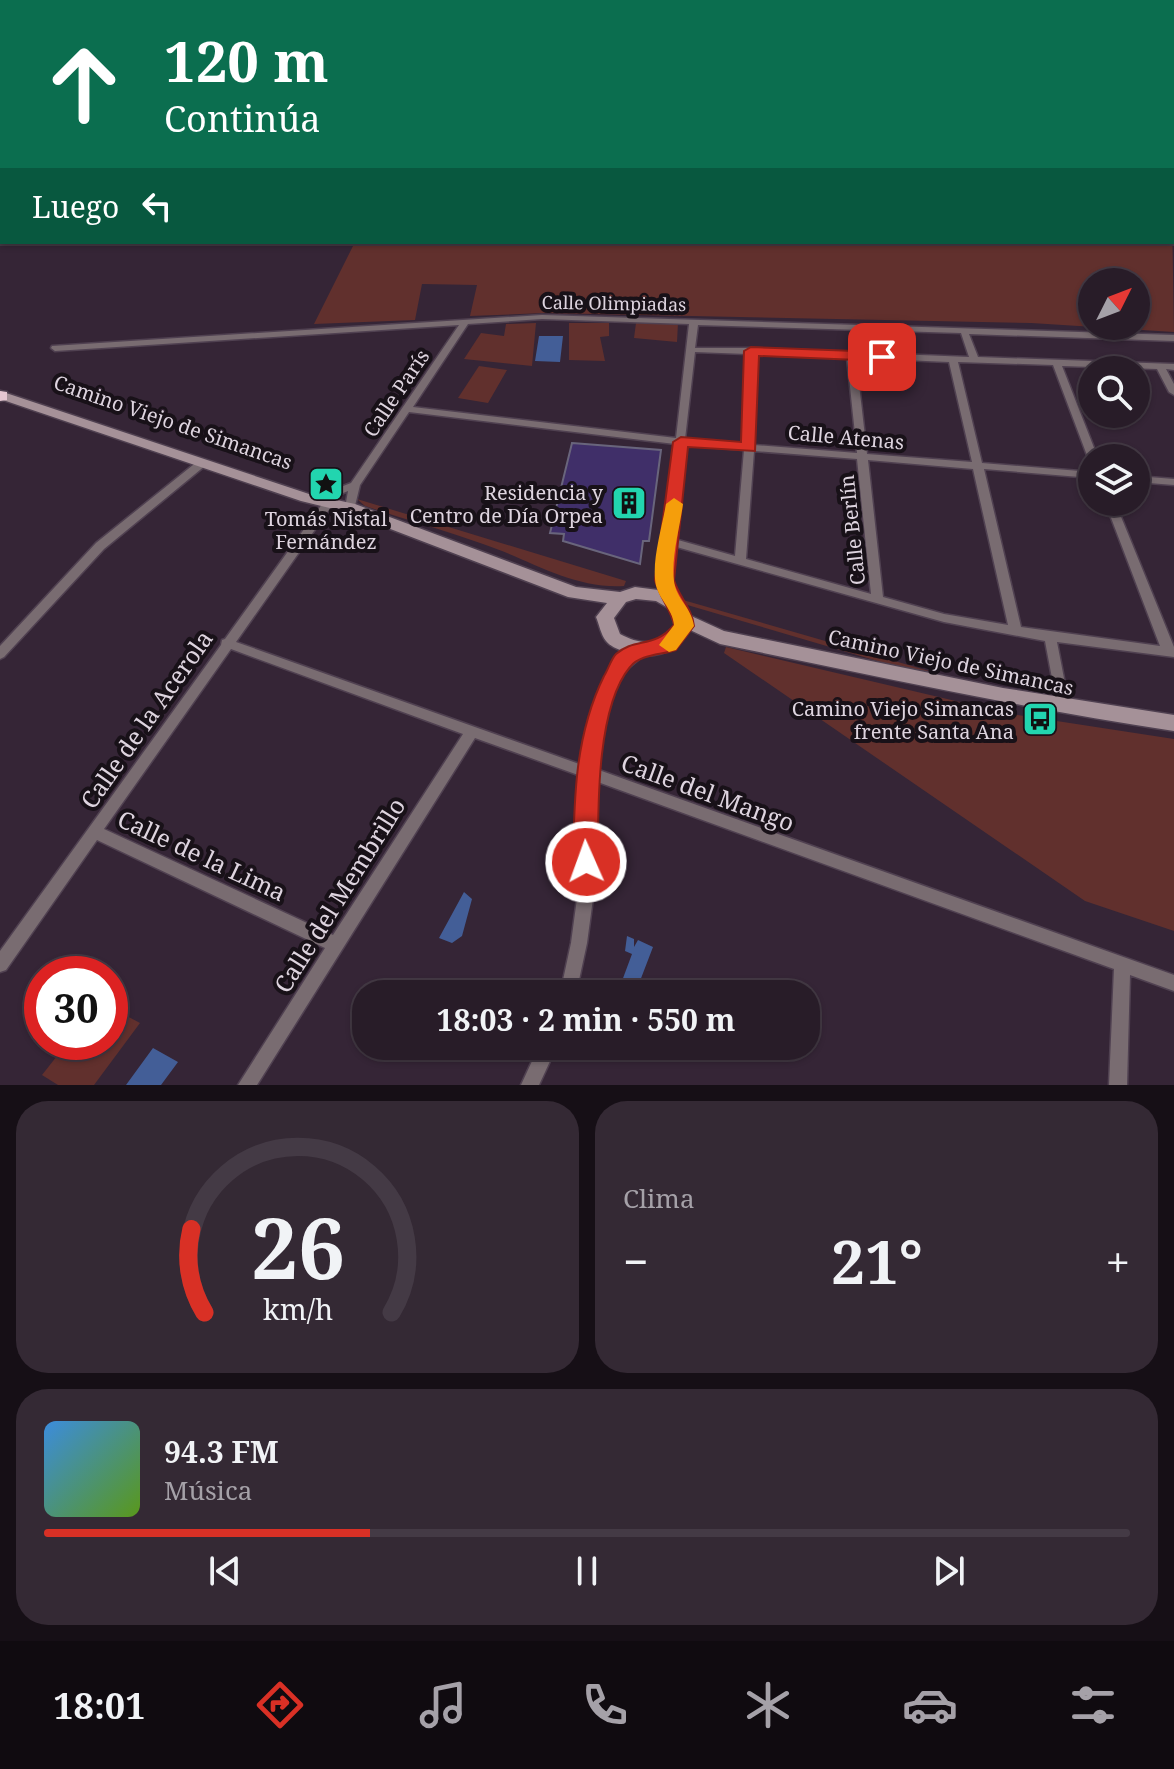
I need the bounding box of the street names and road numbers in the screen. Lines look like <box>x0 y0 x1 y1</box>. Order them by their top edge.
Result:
street label: Calle Olimpiadas <box>541 290 687 316</box>
street label: Calle París <box>357 344 435 442</box>
street label: Camino Viejo de Simancas <box>50 368 296 476</box>
street label: Calle Atenas <box>787 418 905 456</box>
street label: Calle Berlín <box>833 474 871 586</box>
street label: Calle de la Acerola <box>72 623 220 815</box>
street label: Camino Viejo de Simancas <box>826 623 1076 701</box>
street label: Calle del Mango <box>617 745 799 839</box>
street label: Calle del Membrillo <box>266 791 412 999</box>
street label: Calle de la Lima <box>113 802 291 908</box>

